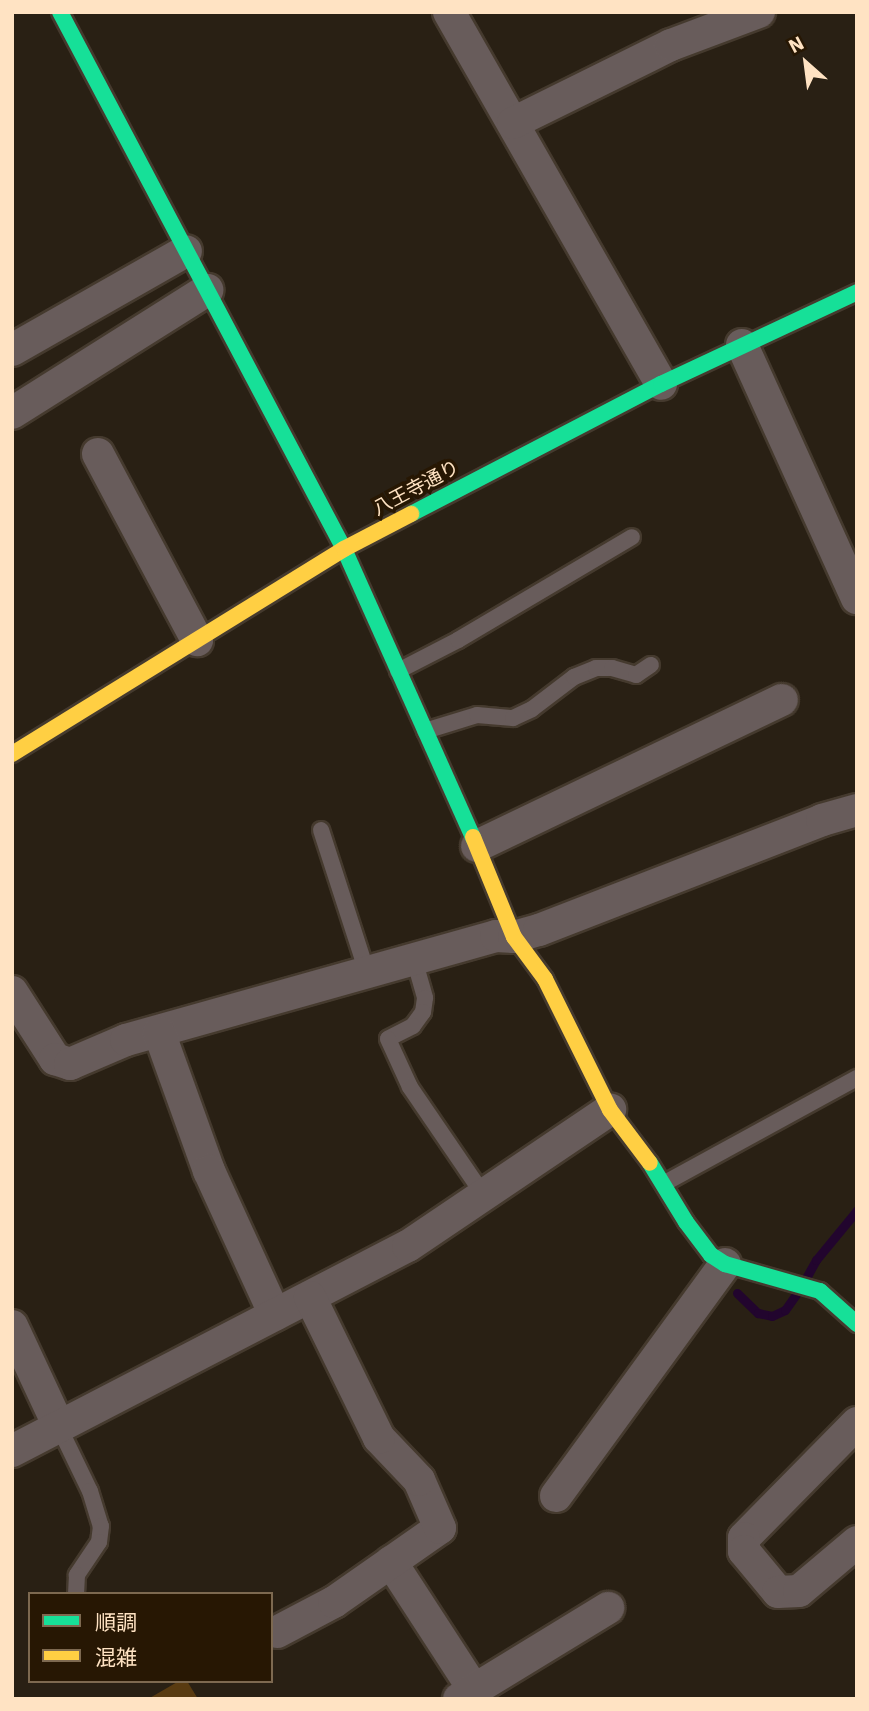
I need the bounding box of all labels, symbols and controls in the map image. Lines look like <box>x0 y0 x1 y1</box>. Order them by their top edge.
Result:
north arrow <box>771 28 841 98</box>
text: N <box>784 31 808 58</box>
street label: 八王寺通り <box>369 456 463 520</box>
legend <box>28 1592 273 1683</box>
text: 順調 <box>95 1608 137 1636</box>
text: 混雑 <box>95 1643 137 1671</box>

